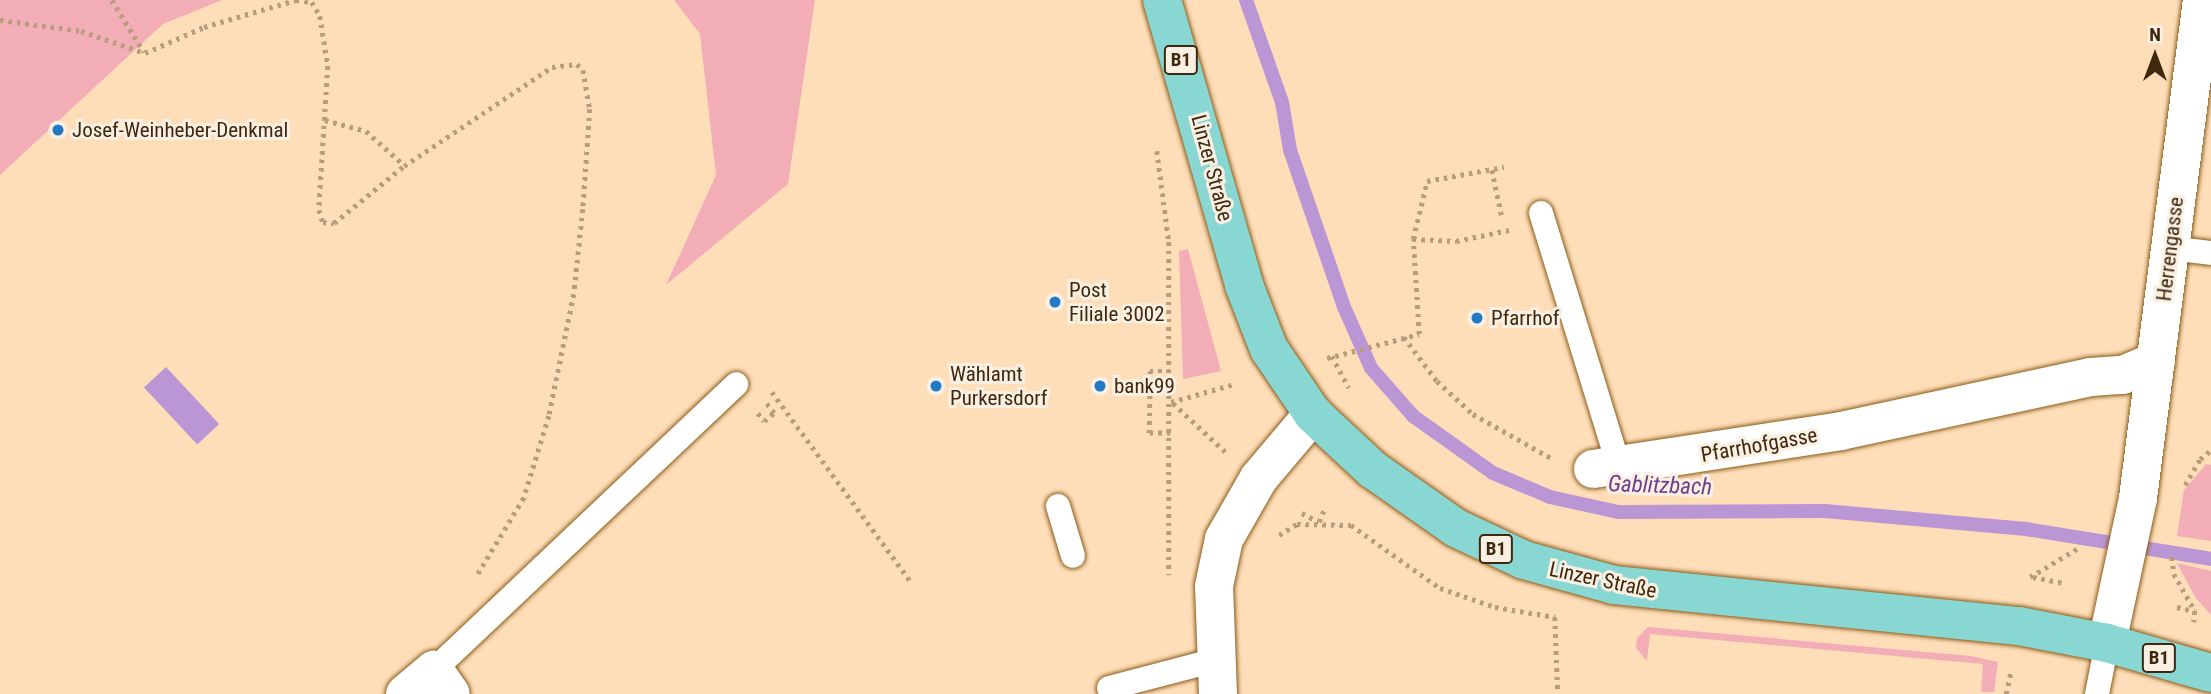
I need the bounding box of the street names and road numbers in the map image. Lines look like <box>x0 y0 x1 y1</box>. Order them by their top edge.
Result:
road number: B1 <box>1164 44 1198 76</box>
street label: Linzer Straße <box>1186 112 1238 224</box>
street label: Herrengasse <box>2151 195 2189 303</box>
street label: Pfarrhofgasse <box>1699 422 1819 468</box>
road number: B1 <box>1478 534 1514 564</box>
street label: Linzer Straße <box>1547 556 1659 604</box>
road number: B1 <box>2142 642 2176 674</box>

